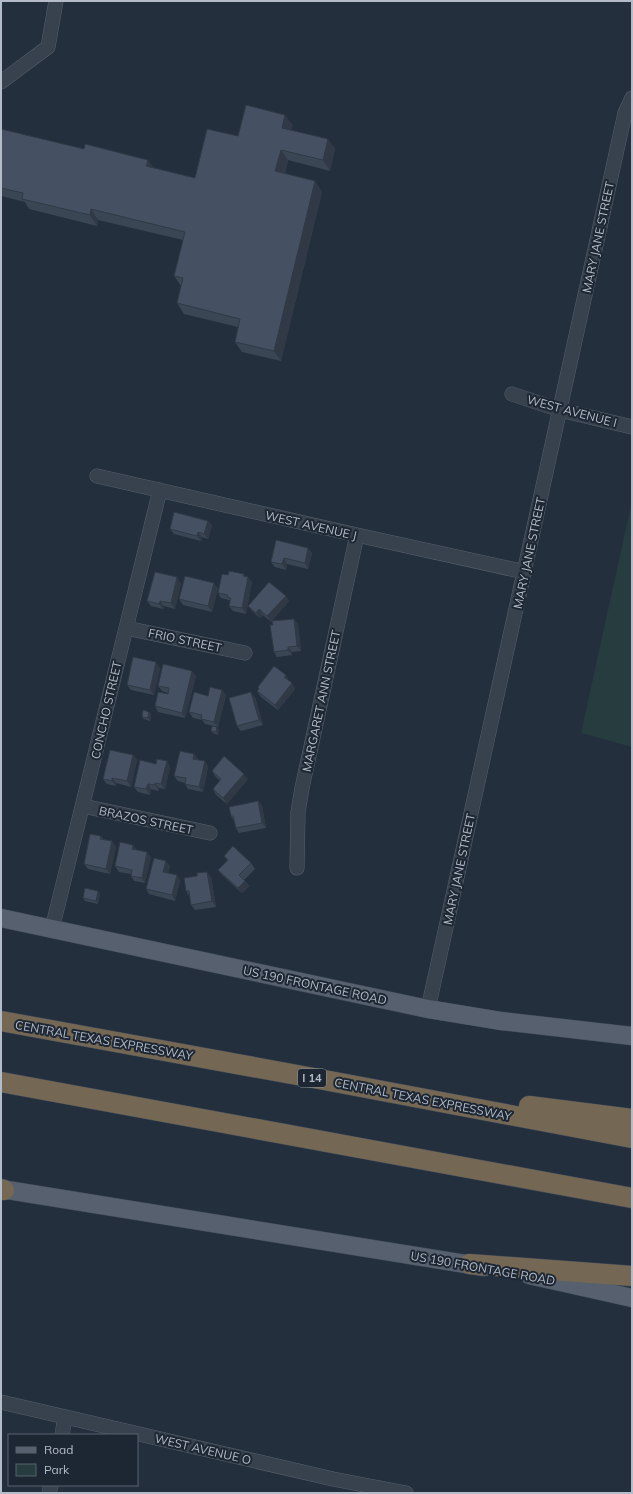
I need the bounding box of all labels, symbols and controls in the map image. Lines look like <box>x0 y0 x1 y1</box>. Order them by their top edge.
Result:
street label: MARY JANE STREET <box>579 179 617 294</box>
street label: WEST AVENUE I <box>525 392 619 430</box>
street label: MARY JANE STREET <box>510 495 548 610</box>
street label: WEST AVENUE J <box>264 507 358 543</box>
street label: FRIO STREET <box>147 625 224 655</box>
street label: MARGARET ANN STREET <box>299 628 344 773</box>
street label: CONCHO STREET <box>87 659 125 760</box>
street label: BRAZOS STREET <box>98 803 195 837</box>
street label: MARY JANE STREET <box>440 811 478 926</box>
street label: US 190 FRONTAGE ROAD <box>242 962 388 1008</box>
street label: CENTRAL TEXAS EXPRESSWAY <box>14 1017 195 1063</box>
road number: I 14 <box>298 1069 326 1087</box>
street label: CENTRAL TEXAS EXPRESSWAY <box>333 1074 513 1124</box>
street label: US 190 FRONTAGE ROAD <box>410 1248 556 1288</box>
street label: WEST AVENUE O <box>153 1431 253 1467</box>
legend <box>8 1434 138 1486</box>
text: Road <box>44 1442 73 1457</box>
text: Park <box>44 1462 70 1477</box>

